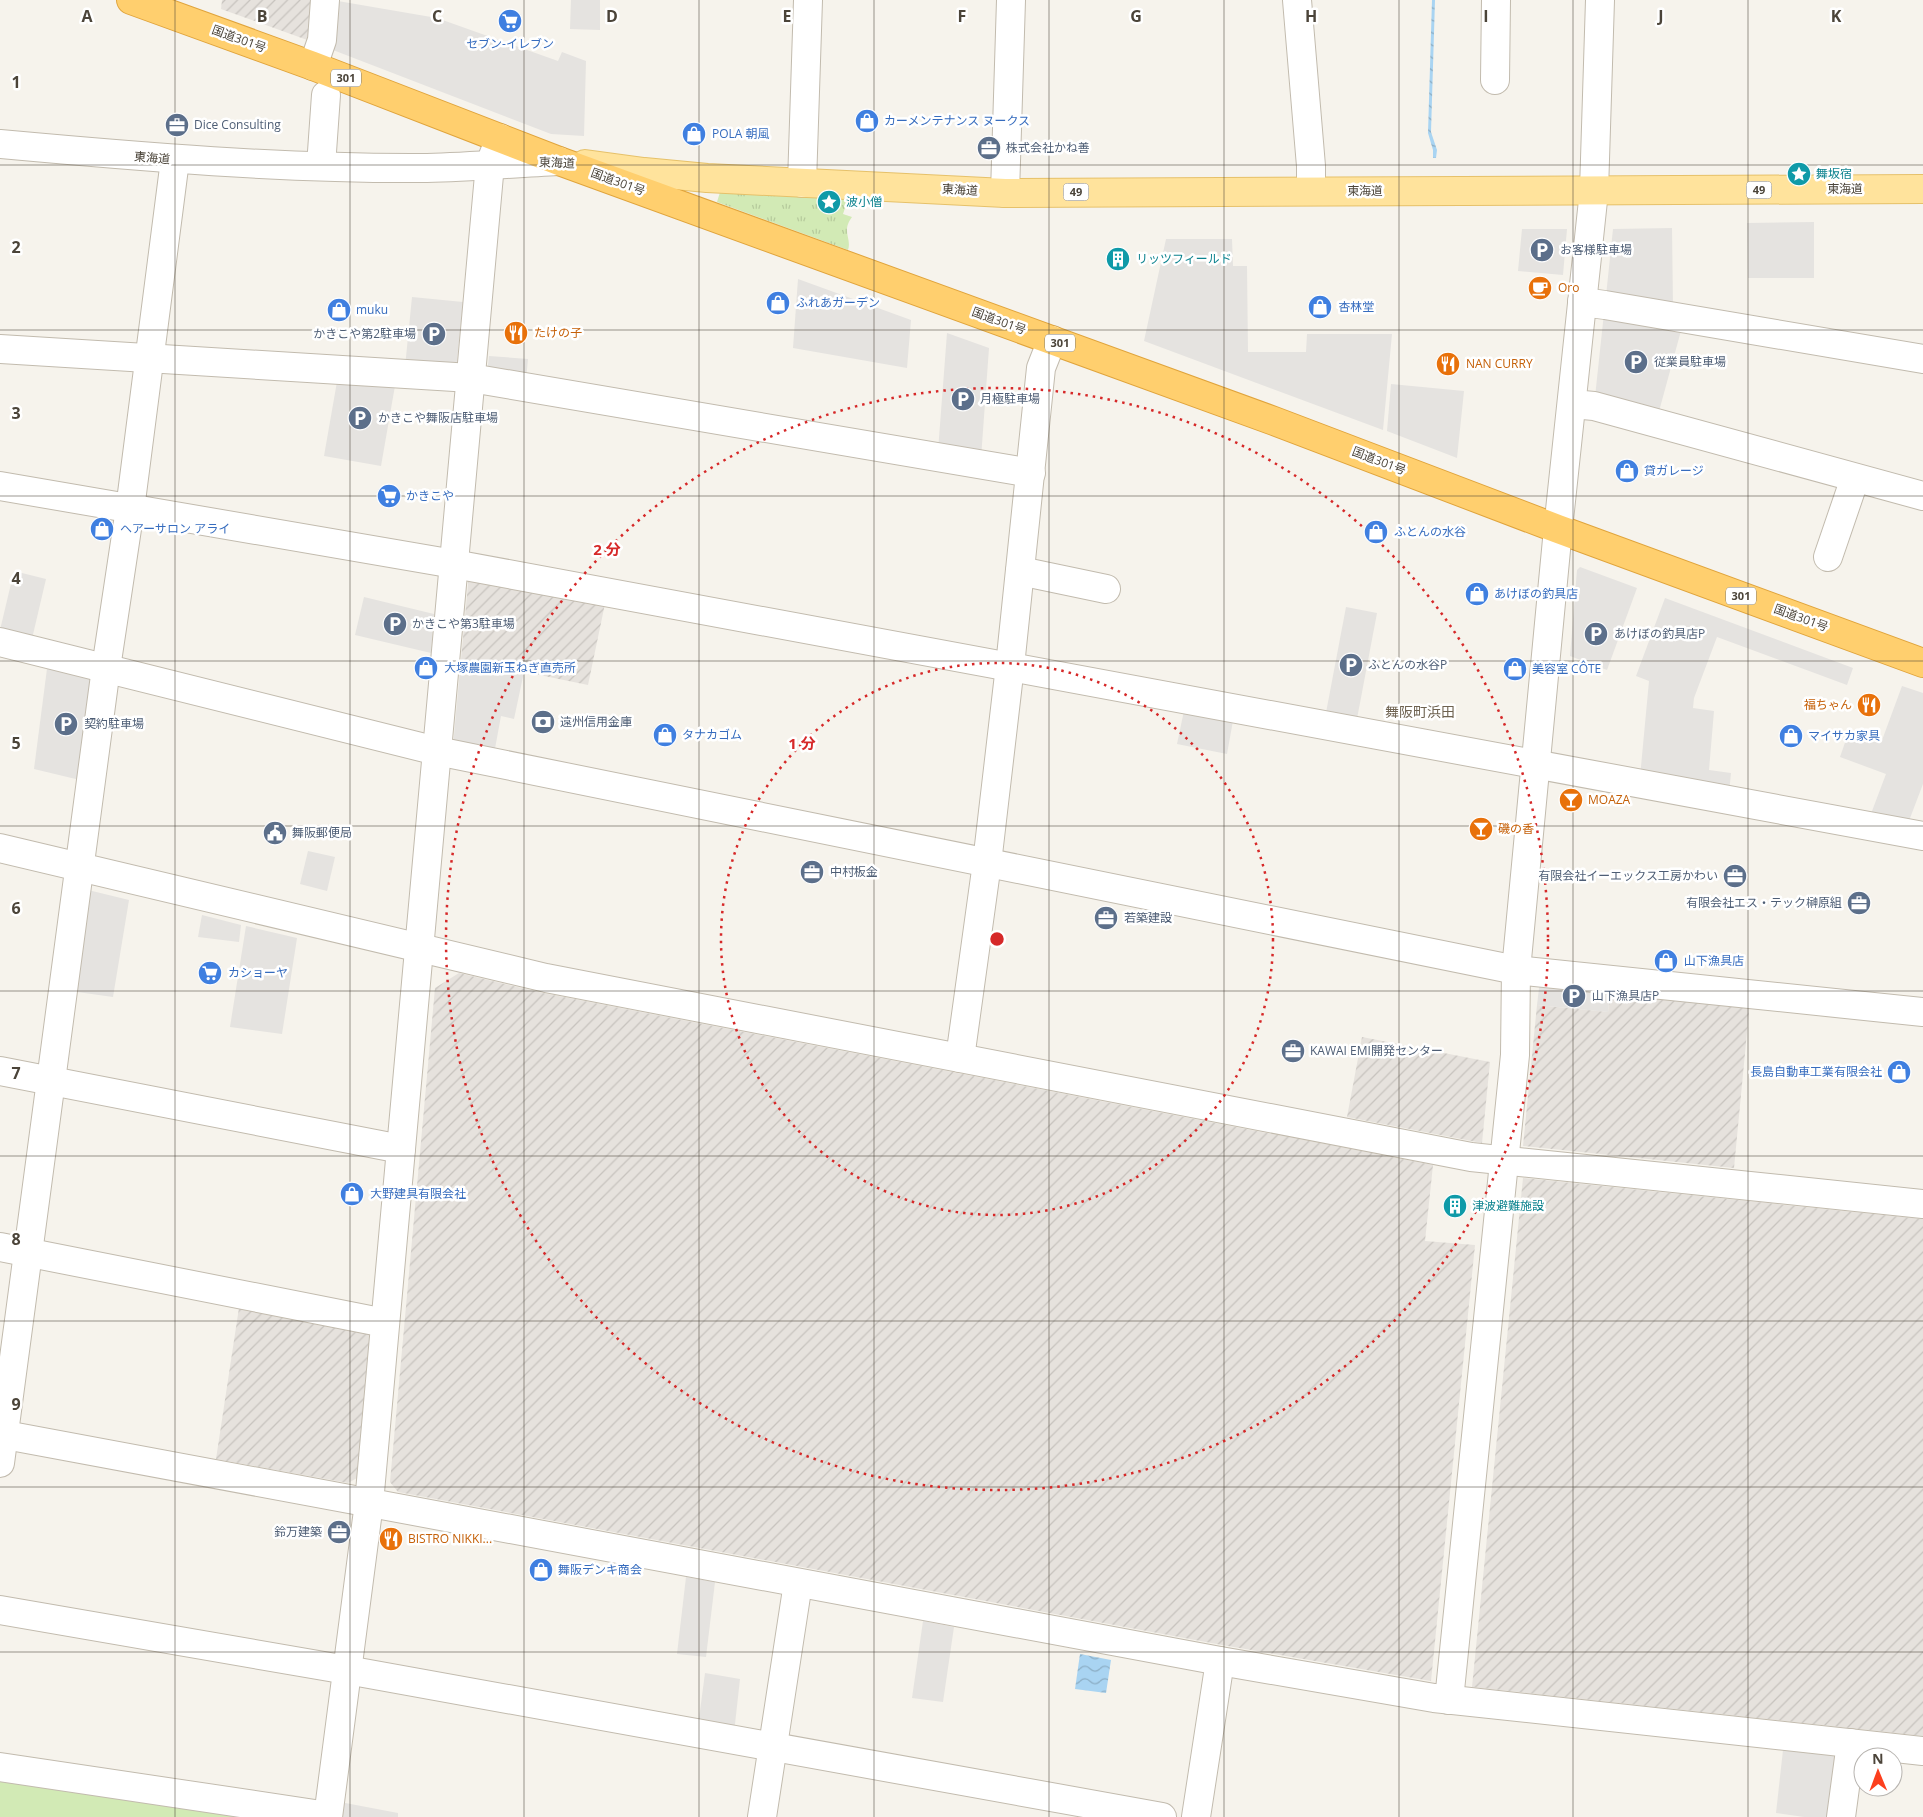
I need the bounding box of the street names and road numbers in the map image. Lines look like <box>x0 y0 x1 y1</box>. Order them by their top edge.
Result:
street label: 国道301号 <box>210 21 269 56</box>
road number: 301 <box>331 70 361 86</box>
street label: 東海道 <box>133 147 171 168</box>
street label: 東海道 <box>539 153 575 172</box>
street label: 国道301号 <box>589 164 648 199</box>
street label: 東海道 <box>942 180 978 199</box>
street label: 東海道 <box>1827 180 1863 197</box>
street label: 東海道 <box>1347 182 1383 199</box>
road number: 49 <box>1746 182 1772 198</box>
road number: 49 <box>1064 183 1088 200</box>
street label: 国道301号 <box>970 303 1029 338</box>
road number: 301 <box>1045 334 1075 352</box>
street label: 国道301号 <box>1350 442 1409 479</box>
road number: 301 <box>1726 588 1756 604</box>
street label: 国道301号 <box>1772 600 1831 635</box>

